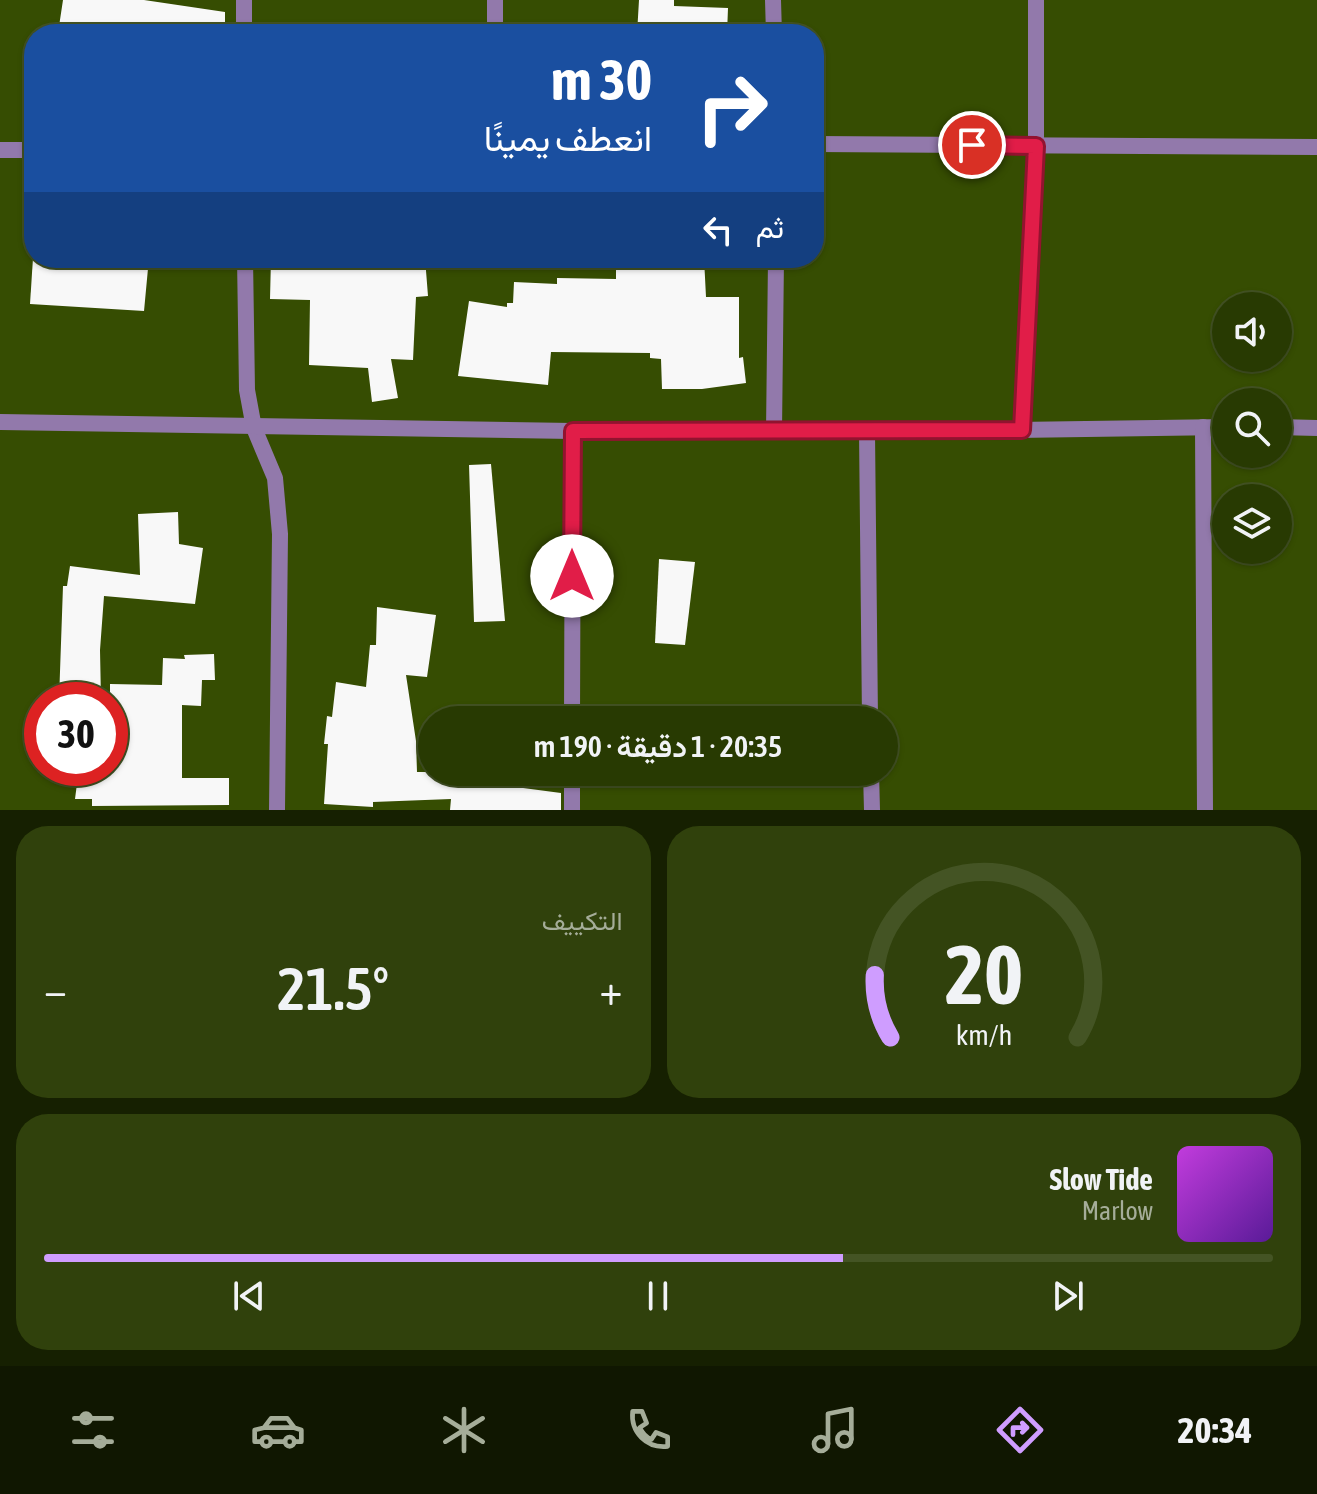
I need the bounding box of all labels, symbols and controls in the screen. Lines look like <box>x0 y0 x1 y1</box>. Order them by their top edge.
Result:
text: 30 m <box>551 48 652 112</box>
icon: right <box>680 56 784 160</box>
pin <box>938 111 1006 179</box>
text: انعطف يمينًا <box>484 117 652 159</box>
icon: arrive <box>950 123 994 167</box>
icon: left <box>696 208 740 252</box>
text: ثم <box>756 210 784 244</box>
map controls <box>1212 292 1292 564</box>
button: sound <box>1212 292 1292 372</box>
button: search <box>1212 388 1292 468</box>
button: layers <box>1212 484 1292 564</box>
position arrow <box>530 534 614 618</box>
speed limit sign: 30 <box>24 682 128 786</box>
text: 20:35 · 1 دقيقة · 190 m <box>534 729 782 763</box>
text: التكييف <box>542 906 623 936</box>
text: 20 <box>945 926 1023 1022</box>
text: 21.5° <box>277 954 389 1023</box>
text: − <box>44 964 67 1014</box>
text: + <box>600 964 623 1014</box>
text: km/h <box>955 1018 1012 1051</box>
text: Slow Tide <box>1050 1162 1153 1196</box>
text: Marlow <box>1082 1196 1153 1226</box>
icon: previous <box>227 1274 271 1318</box>
icon: pause <box>636 1274 680 1318</box>
icon: next <box>1046 1274 1090 1318</box>
icon: filters <box>65 1402 121 1458</box>
icon: car <box>250 1402 306 1458</box>
icon: climate <box>436 1402 492 1458</box>
icon: phone <box>621 1402 677 1458</box>
icon: music <box>807 1402 863 1458</box>
icon: directions <box>992 1402 1048 1458</box>
text: 20:34 <box>1177 1409 1252 1451</box>

